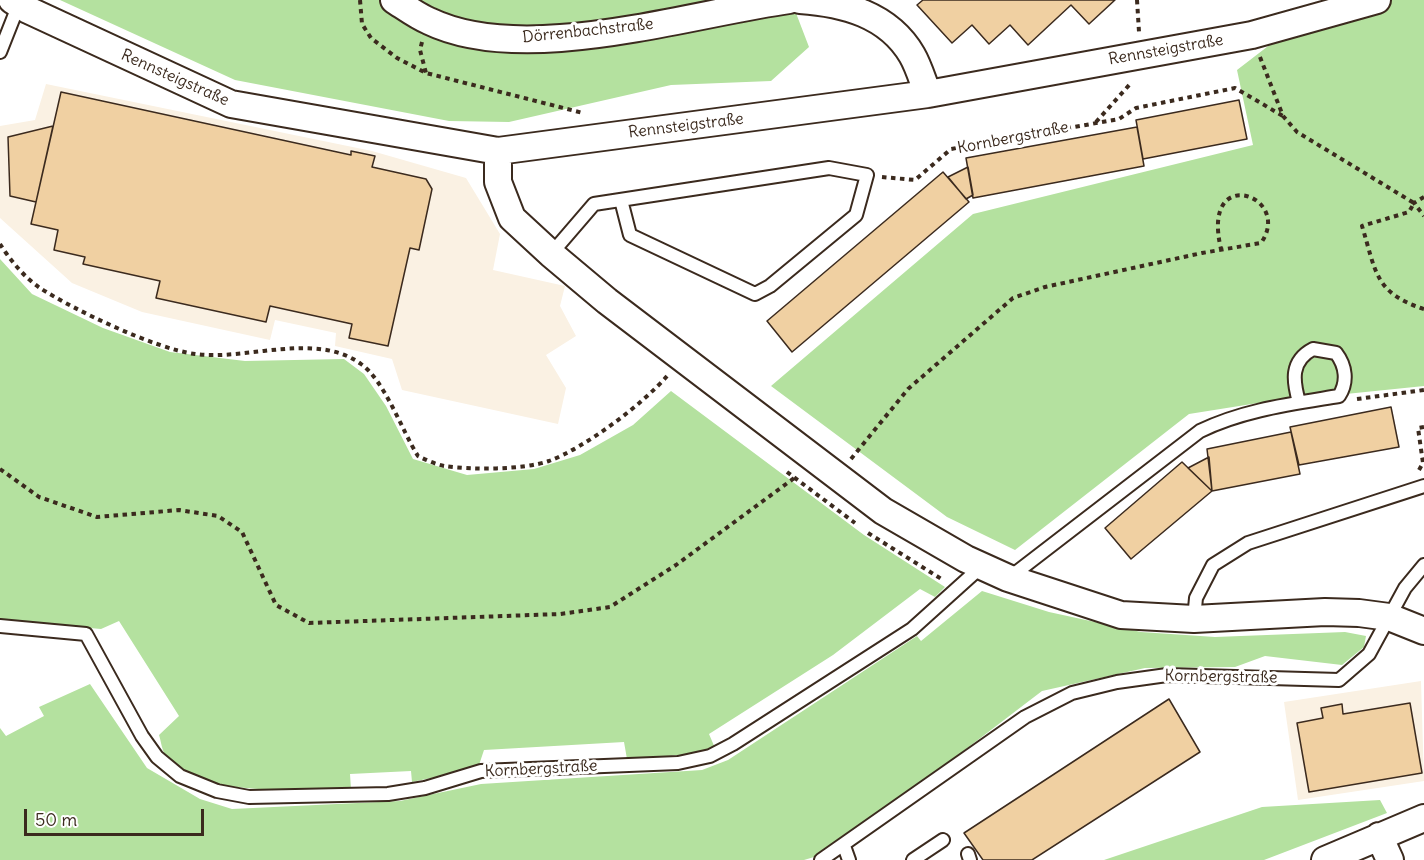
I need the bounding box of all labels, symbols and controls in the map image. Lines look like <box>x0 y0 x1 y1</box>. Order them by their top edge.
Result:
street label: Dörrenbachstraße <box>522 15 654 47</box>
street label: Rennsteigstraße <box>1107 30 1225 70</box>
street label: Rennsteigstraße <box>118 46 232 110</box>
street label: Rennsteigstraße <box>627 109 745 143</box>
street label: Kornbergstraße <box>956 118 1070 158</box>
street label: Kornbergstraße <box>1164 666 1278 688</box>
street label: Kornbergstraße <box>484 756 598 782</box>
scale bar <box>27 797 207 835</box>
text: 50 m <box>35 808 77 831</box>

